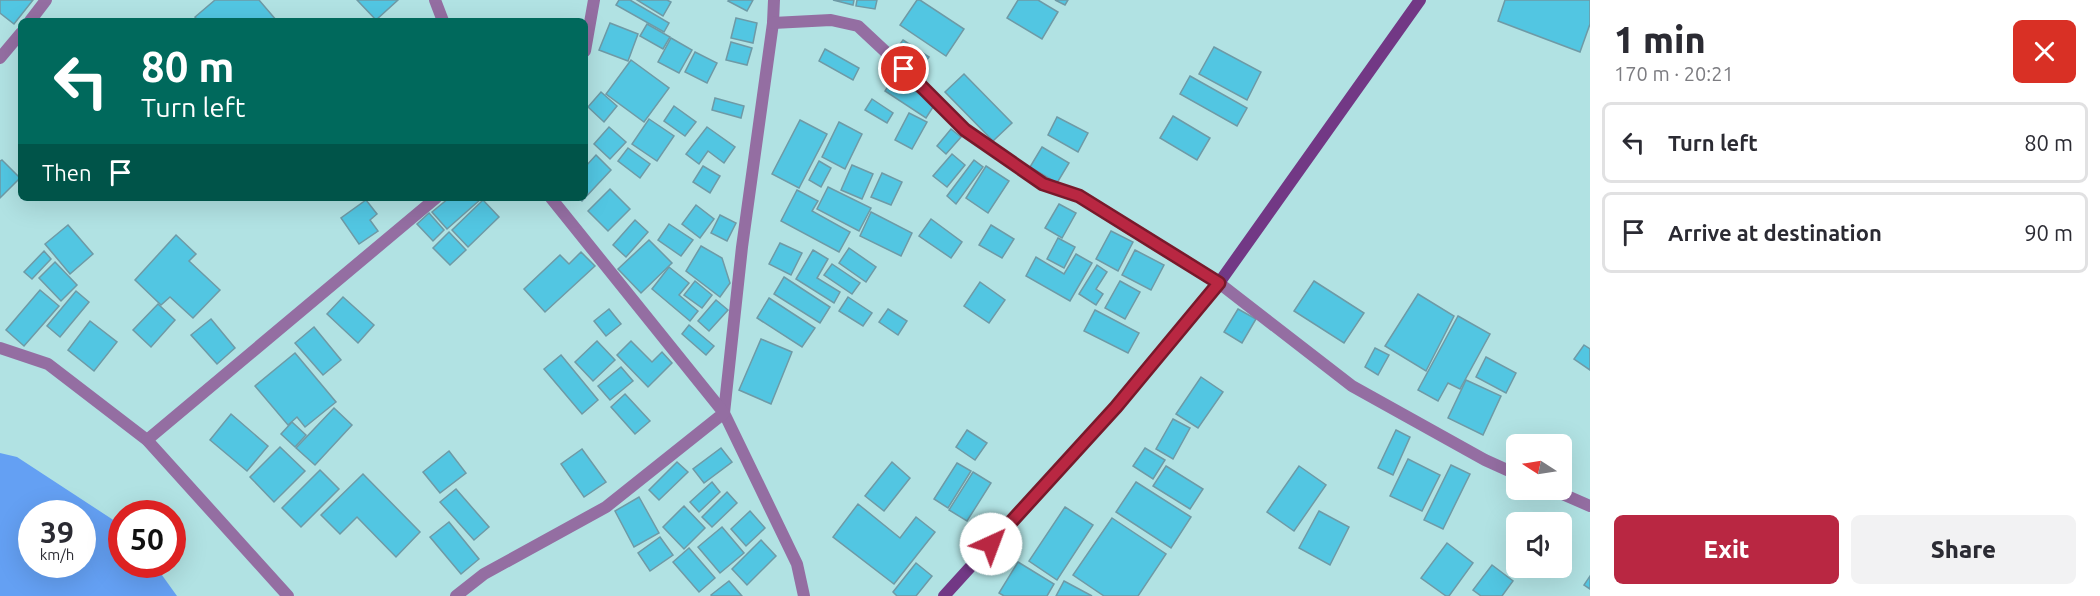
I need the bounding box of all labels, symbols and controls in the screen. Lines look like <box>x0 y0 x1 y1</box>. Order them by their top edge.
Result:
text: 1 min <box>1614 19 1706 60</box>
button: close <box>2013 20 2076 83</box>
icon: left <box>42 42 120 120</box>
text: 80 m <box>141 43 235 90</box>
pin <box>878 43 929 94</box>
icon: arrive <box>887 52 920 85</box>
text: 170 m · 20:21 <box>1614 62 1734 85</box>
text: Turn left <box>141 92 245 122</box>
icon: left <box>1617 126 1650 159</box>
text: Turn left <box>1668 130 1758 155</box>
text: 80 m <box>2024 130 2073 155</box>
icon: arrive <box>104 156 137 189</box>
text: Then <box>42 160 92 185</box>
icon: arrive <box>1617 216 1650 249</box>
text: Arrive at destination <box>1668 220 1882 245</box>
text: 90 m <box>2024 220 2073 245</box>
north arrow <box>1506 434 1572 500</box>
map controls <box>1506 434 1572 578</box>
speed limit sign: 50 <box>108 500 186 578</box>
position arrow <box>959 512 1023 576</box>
button: sound <box>1506 512 1572 578</box>
text: 39 <box>40 515 74 549</box>
button: Exit <box>1614 515 1839 584</box>
button: Share <box>1851 515 2076 584</box>
text: km/h <box>40 546 74 563</box>

